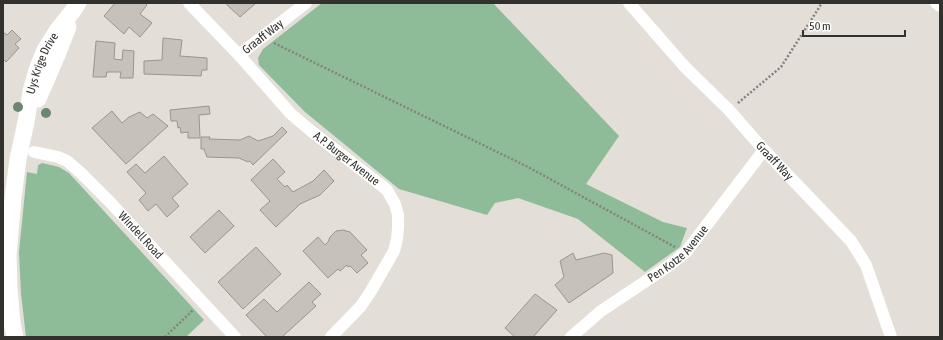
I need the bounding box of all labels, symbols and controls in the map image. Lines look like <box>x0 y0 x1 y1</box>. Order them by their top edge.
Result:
scale bar <box>803 12 905 38</box>
street label: Graaff Way <box>239 16 286 57</box>
text: 50 m <box>809 19 831 33</box>
street label: Uys Krige Drive <box>23 30 61 96</box>
street label: A.P. Burger Avenue <box>311 129 382 188</box>
street label: Graaff Way <box>753 139 796 183</box>
street label: Windell Road <box>115 209 166 262</box>
street label: Pen Kotze Avenue <box>645 223 711 285</box>

